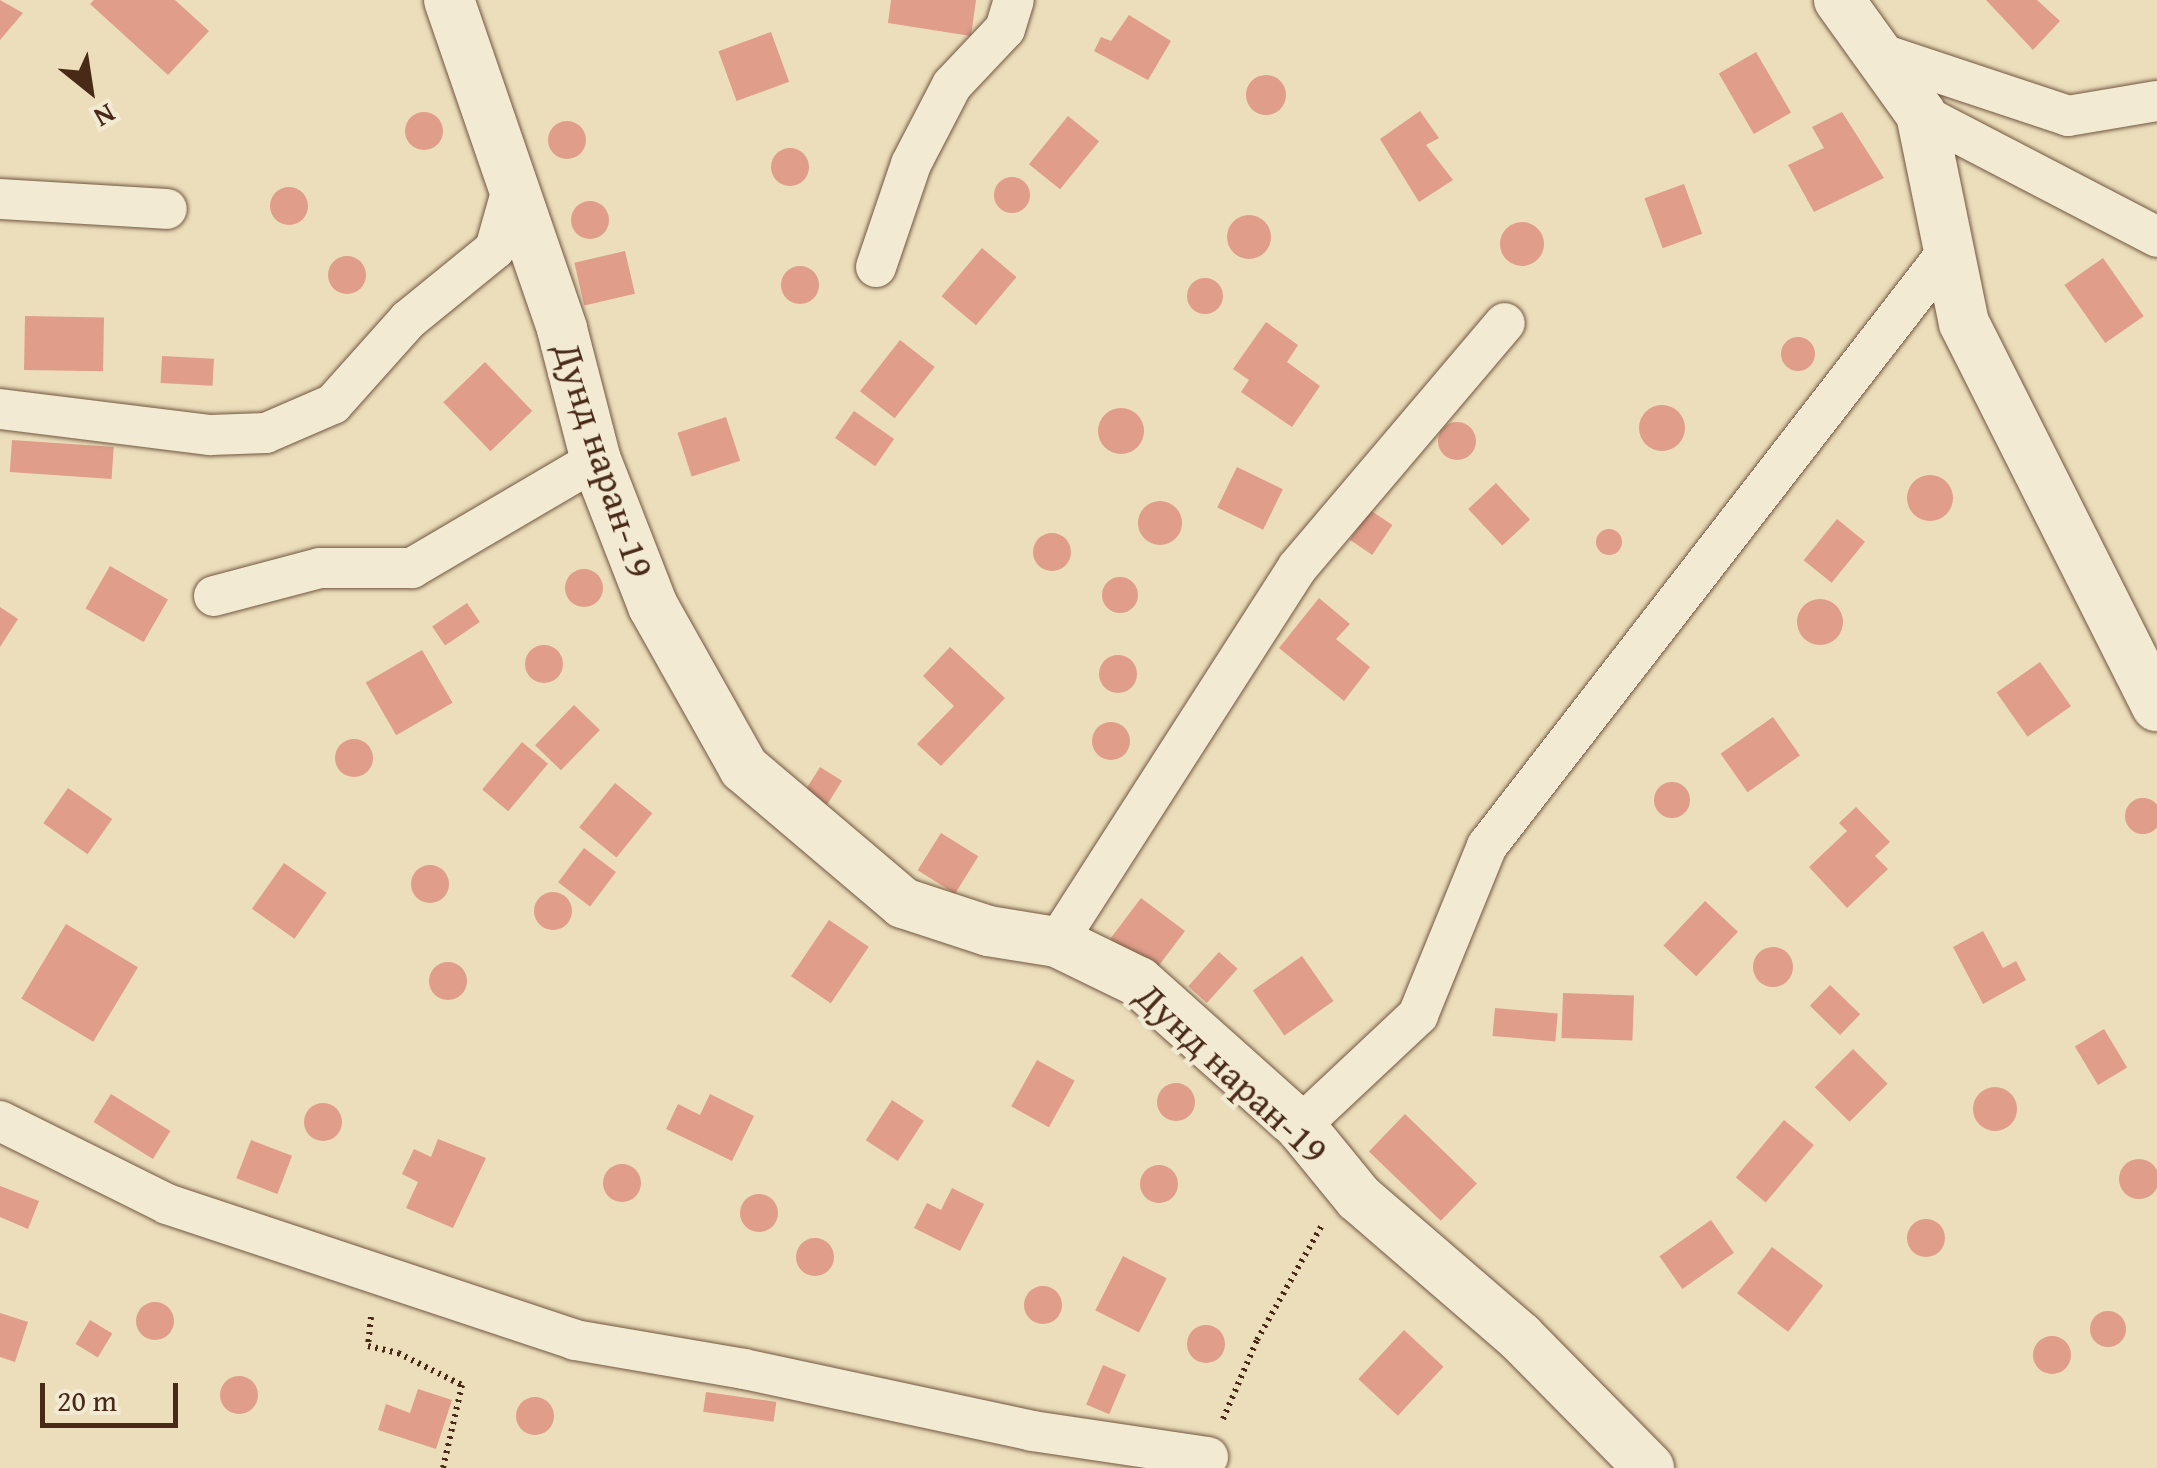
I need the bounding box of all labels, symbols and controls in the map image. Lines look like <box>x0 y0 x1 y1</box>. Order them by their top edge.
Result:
north arrow <box>40 40 140 140</box>
text: N <box>87 94 124 139</box>
street label: Дунд наран-19 <box>544 336 664 584</box>
street label: Дунд наран-19 <box>1127 973 1337 1173</box>
scale bar <box>45 1363 182 1425</box>
text: 20 m <box>57 1378 117 1422</box>

